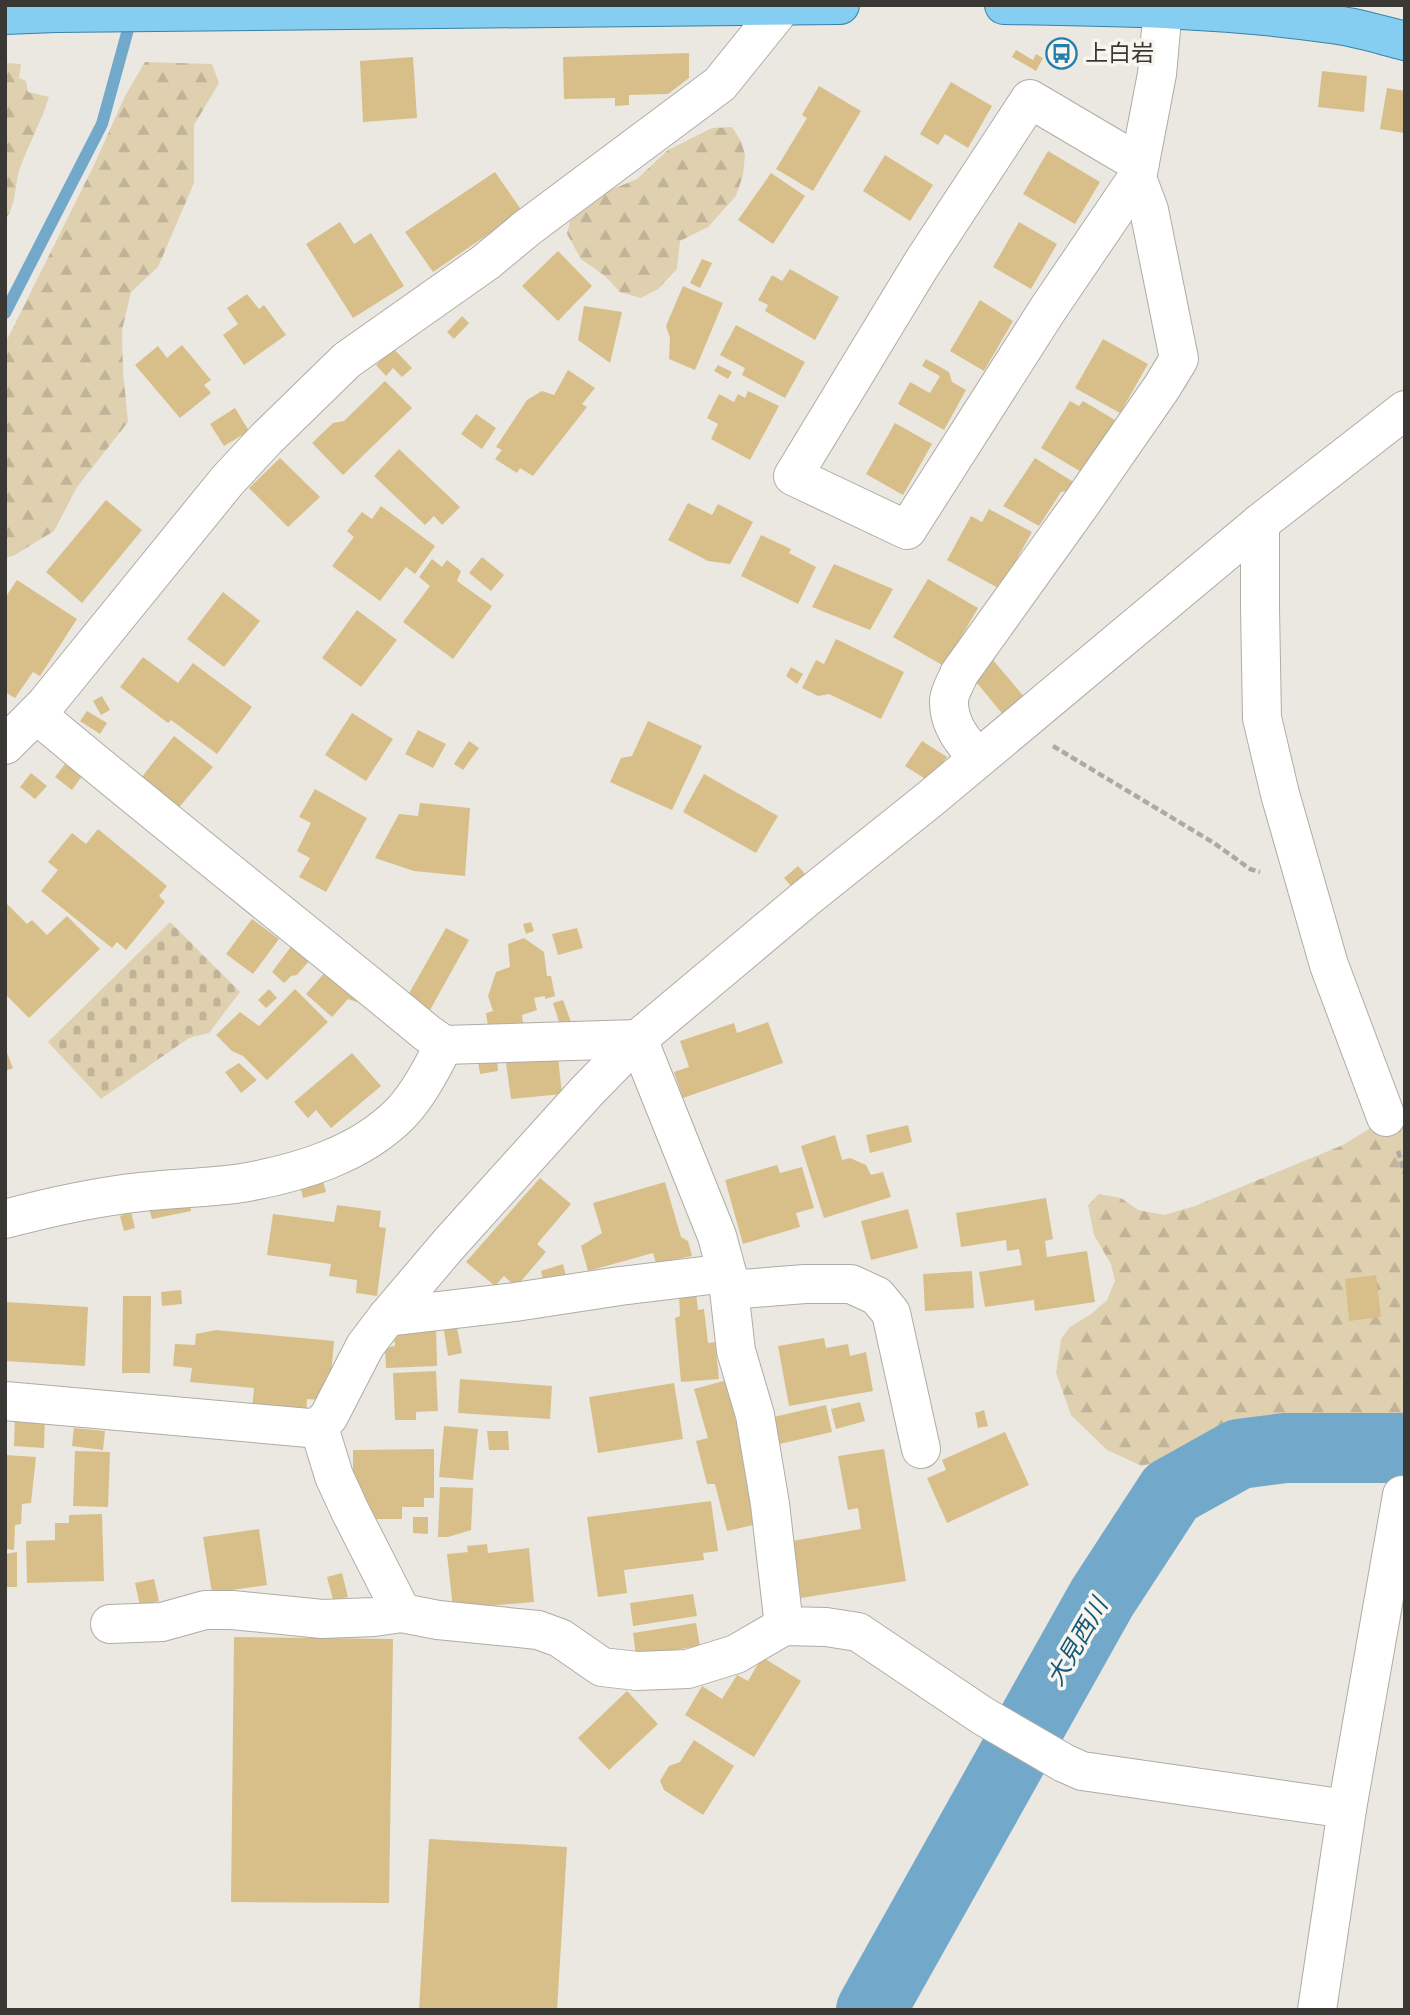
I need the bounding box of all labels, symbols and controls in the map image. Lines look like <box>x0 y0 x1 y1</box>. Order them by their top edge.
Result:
bus stop icon: 上白岩 <box>1045 36 1079 70</box>
place label: 上白岩 <box>1085 40 1154 67</box>
water label: 大見西川 <box>1041 1591 1115 1691</box>

